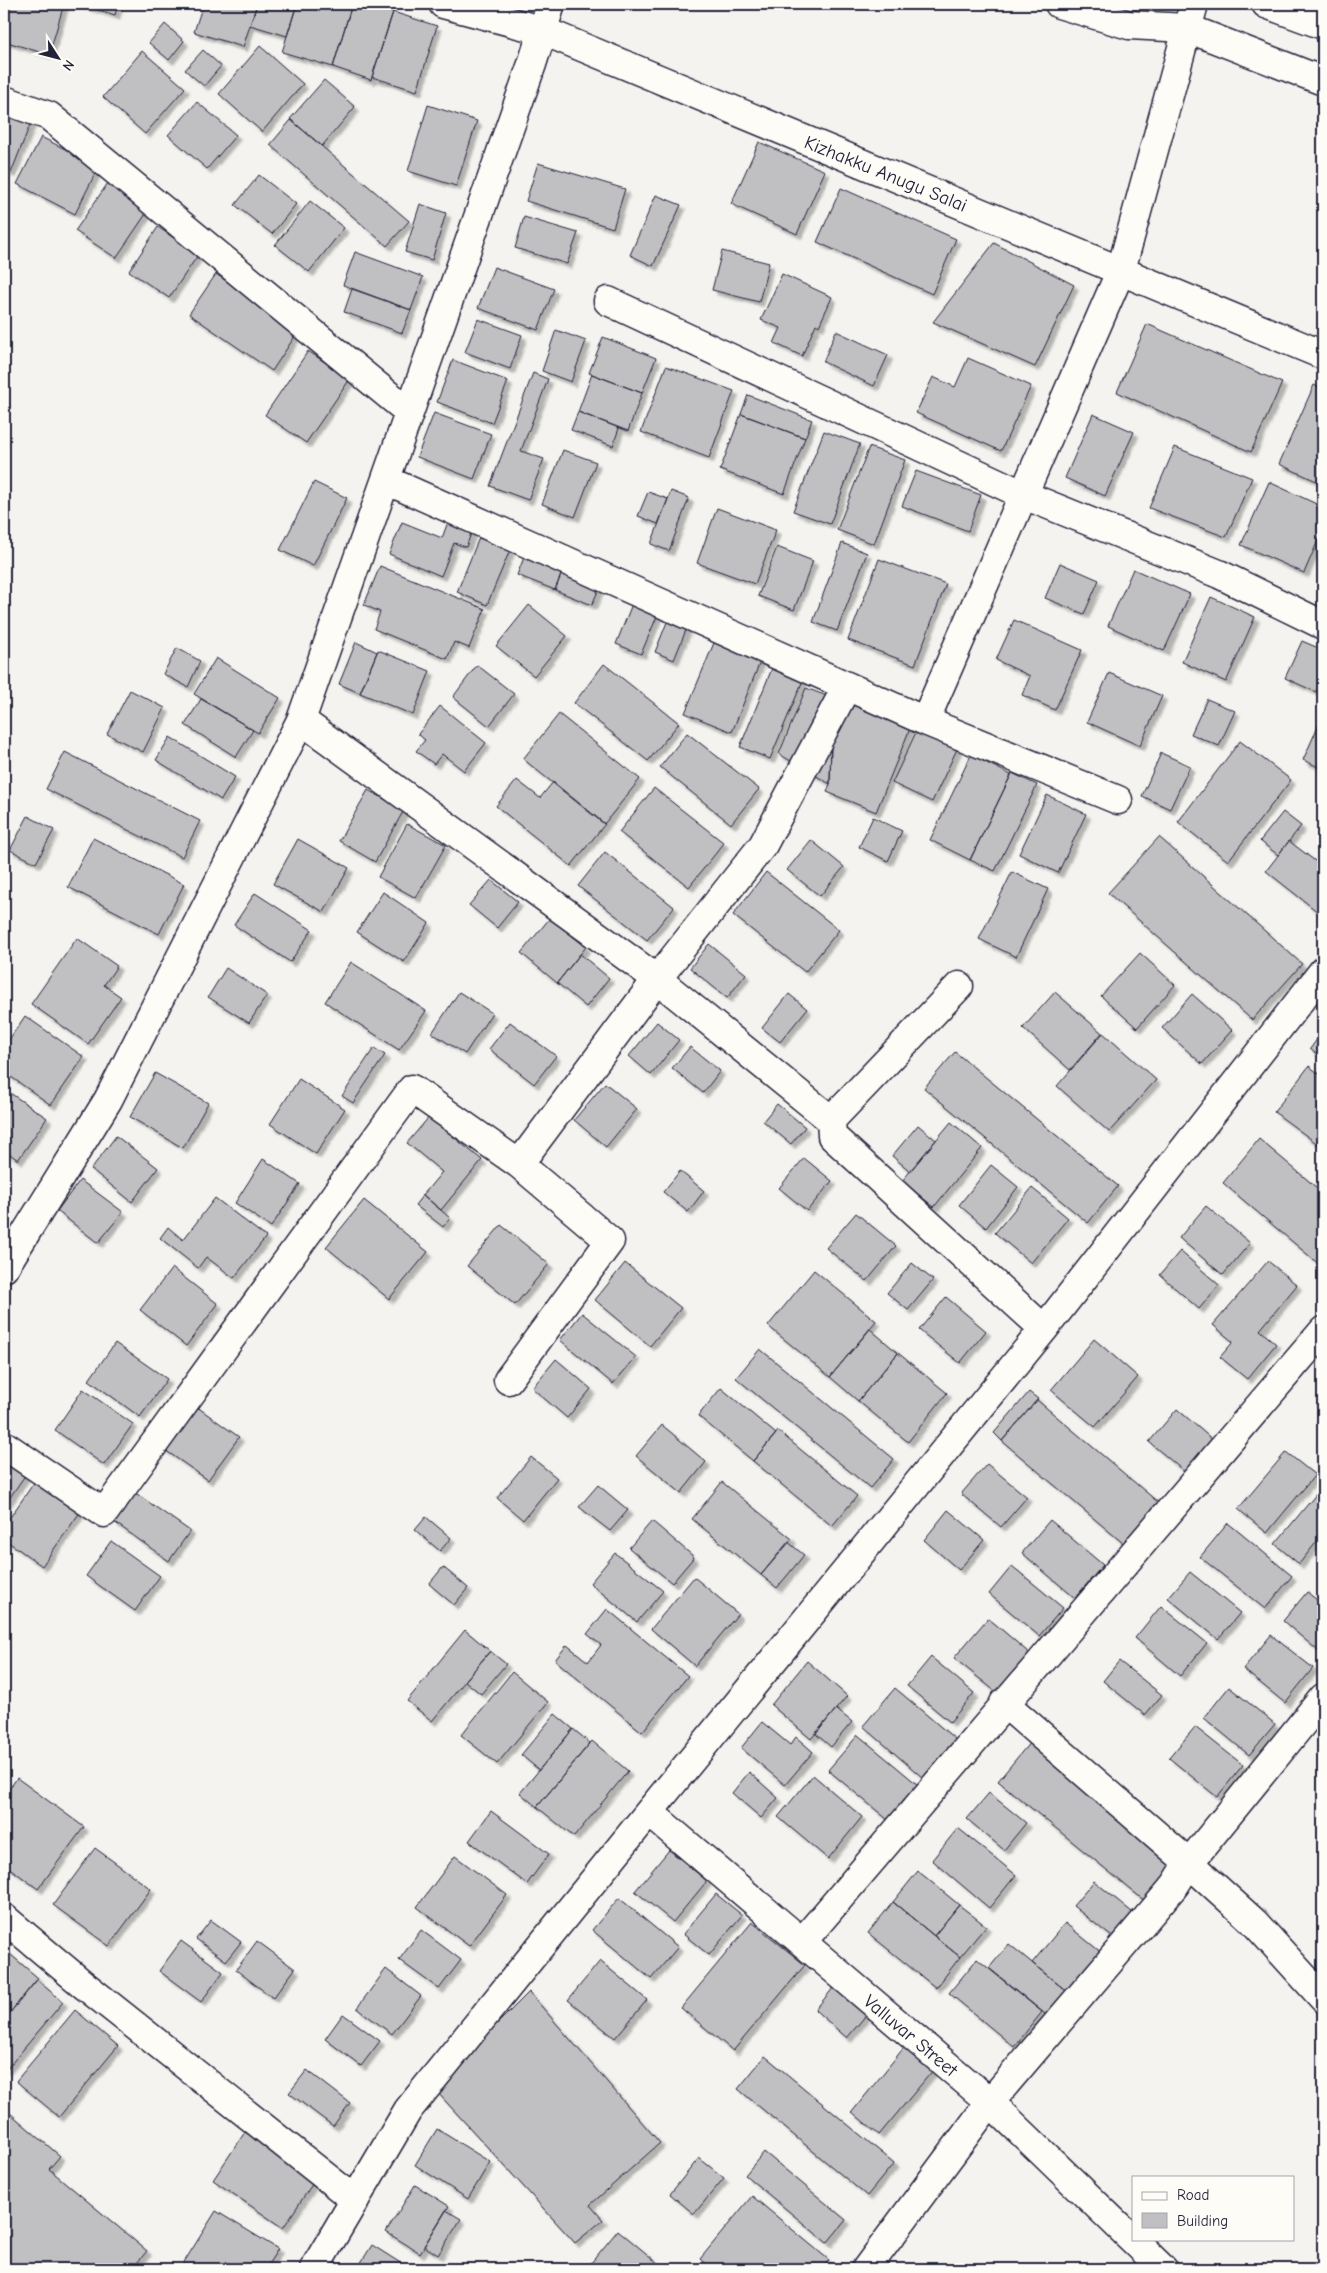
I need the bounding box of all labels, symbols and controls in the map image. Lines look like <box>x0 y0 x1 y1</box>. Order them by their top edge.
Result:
north arrow <box>32 32 82 82</box>
text: N <box>59 57 78 74</box>
street label: Kizhakku Anugu Salai <box>801 131 970 217</box>
street label: Valluvar Street <box>859 1990 962 2082</box>
legend <box>1132 2176 1294 2240</box>
text: Road <box>1177 2186 1209 2204</box>
text: Building <box>1177 2212 1228 2230</box>

